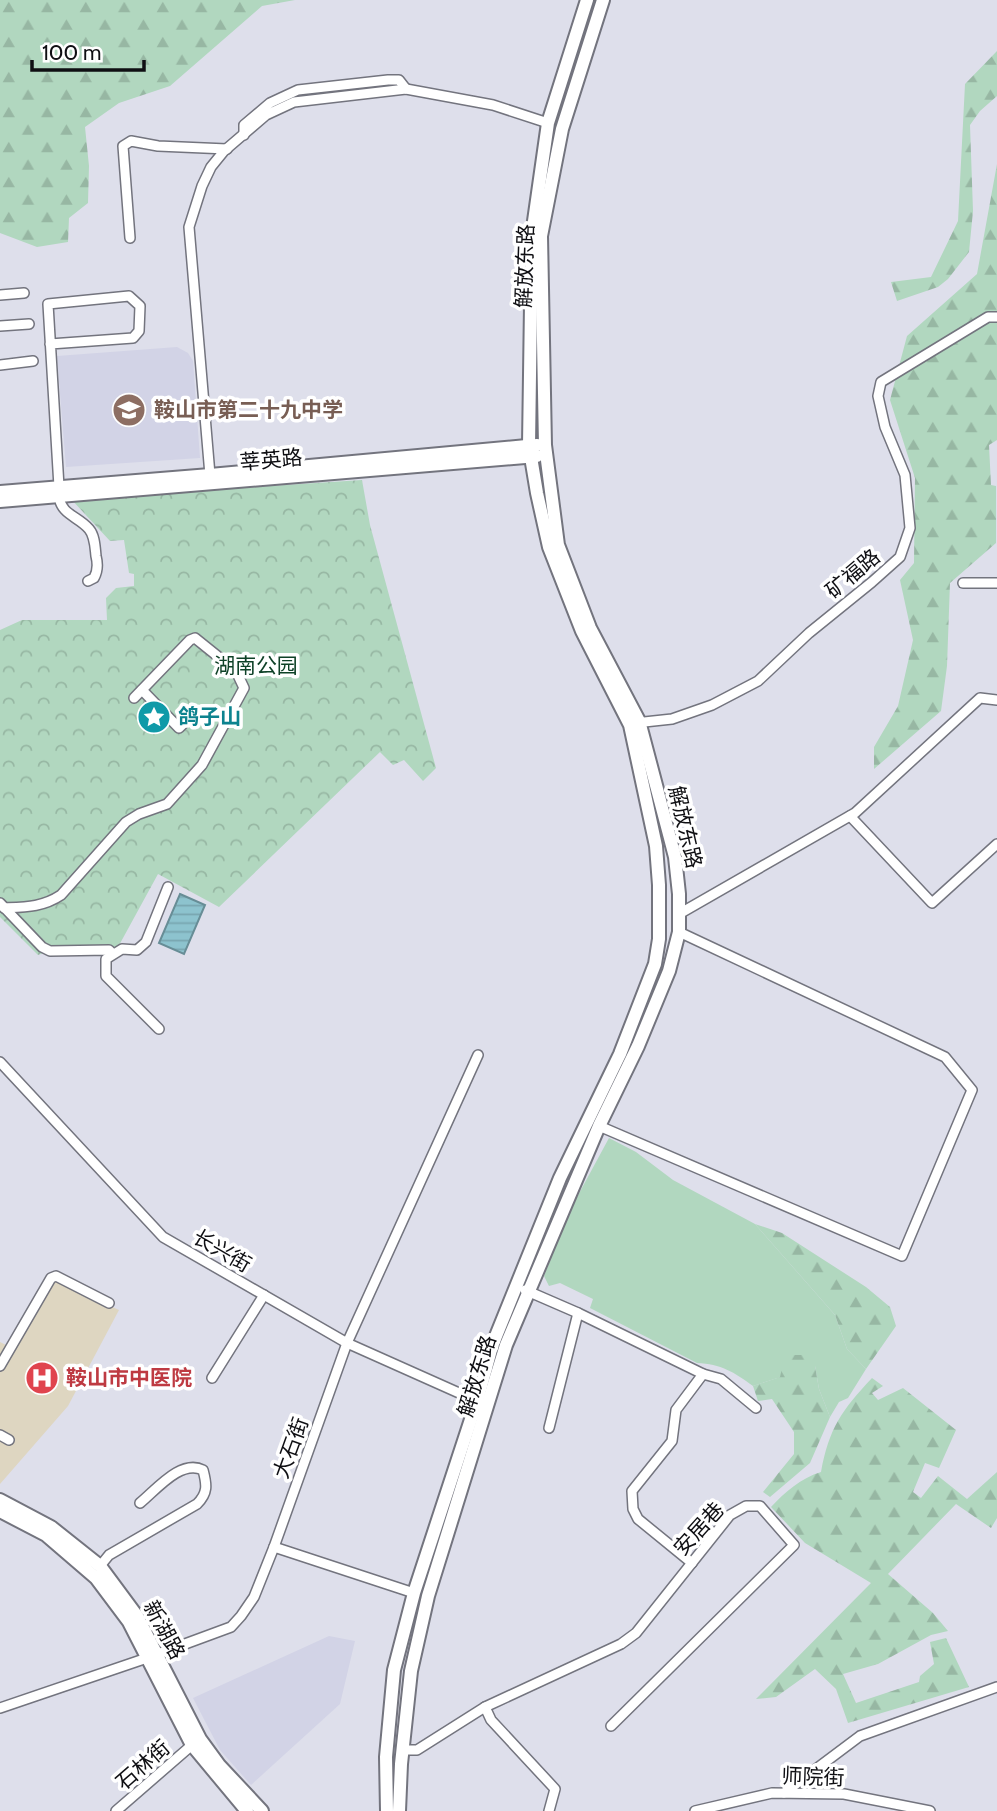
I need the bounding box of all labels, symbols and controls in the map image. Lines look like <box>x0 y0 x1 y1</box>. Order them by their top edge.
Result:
scale bar <box>32 28 144 72</box>
text: 100 m <box>42 40 101 65</box>
street label: 解放东路 <box>511 224 538 308</box>
school or university icon: 鞍山市第二十九中学 <box>110 391 148 429</box>
place label: 鞍山市第二十九中学 <box>154 397 343 422</box>
street label: 莘英路 <box>238 444 303 475</box>
street label: 矿福路 <box>821 544 885 603</box>
park label: 湖南公园 <box>214 653 298 678</box>
place icon: 鸽子山 <box>135 698 173 736</box>
place label: 鸽子山 <box>178 704 241 729</box>
street label: 解放东路 <box>664 783 707 871</box>
street label: 长兴街 <box>189 1224 256 1277</box>
street label: 解放东路 <box>452 1332 501 1420</box>
hospital icon: 鞍山市中医院 <box>23 1359 61 1397</box>
place label: 鞍山市中医院 <box>66 1365 192 1390</box>
street label: 大石街 <box>268 1414 313 1482</box>
street label: 安居巷 <box>668 1497 729 1560</box>
street label: 新湖路 <box>139 1596 190 1663</box>
street label: 石林街 <box>111 1735 175 1795</box>
street label: 师院街 <box>781 1763 845 1790</box>

